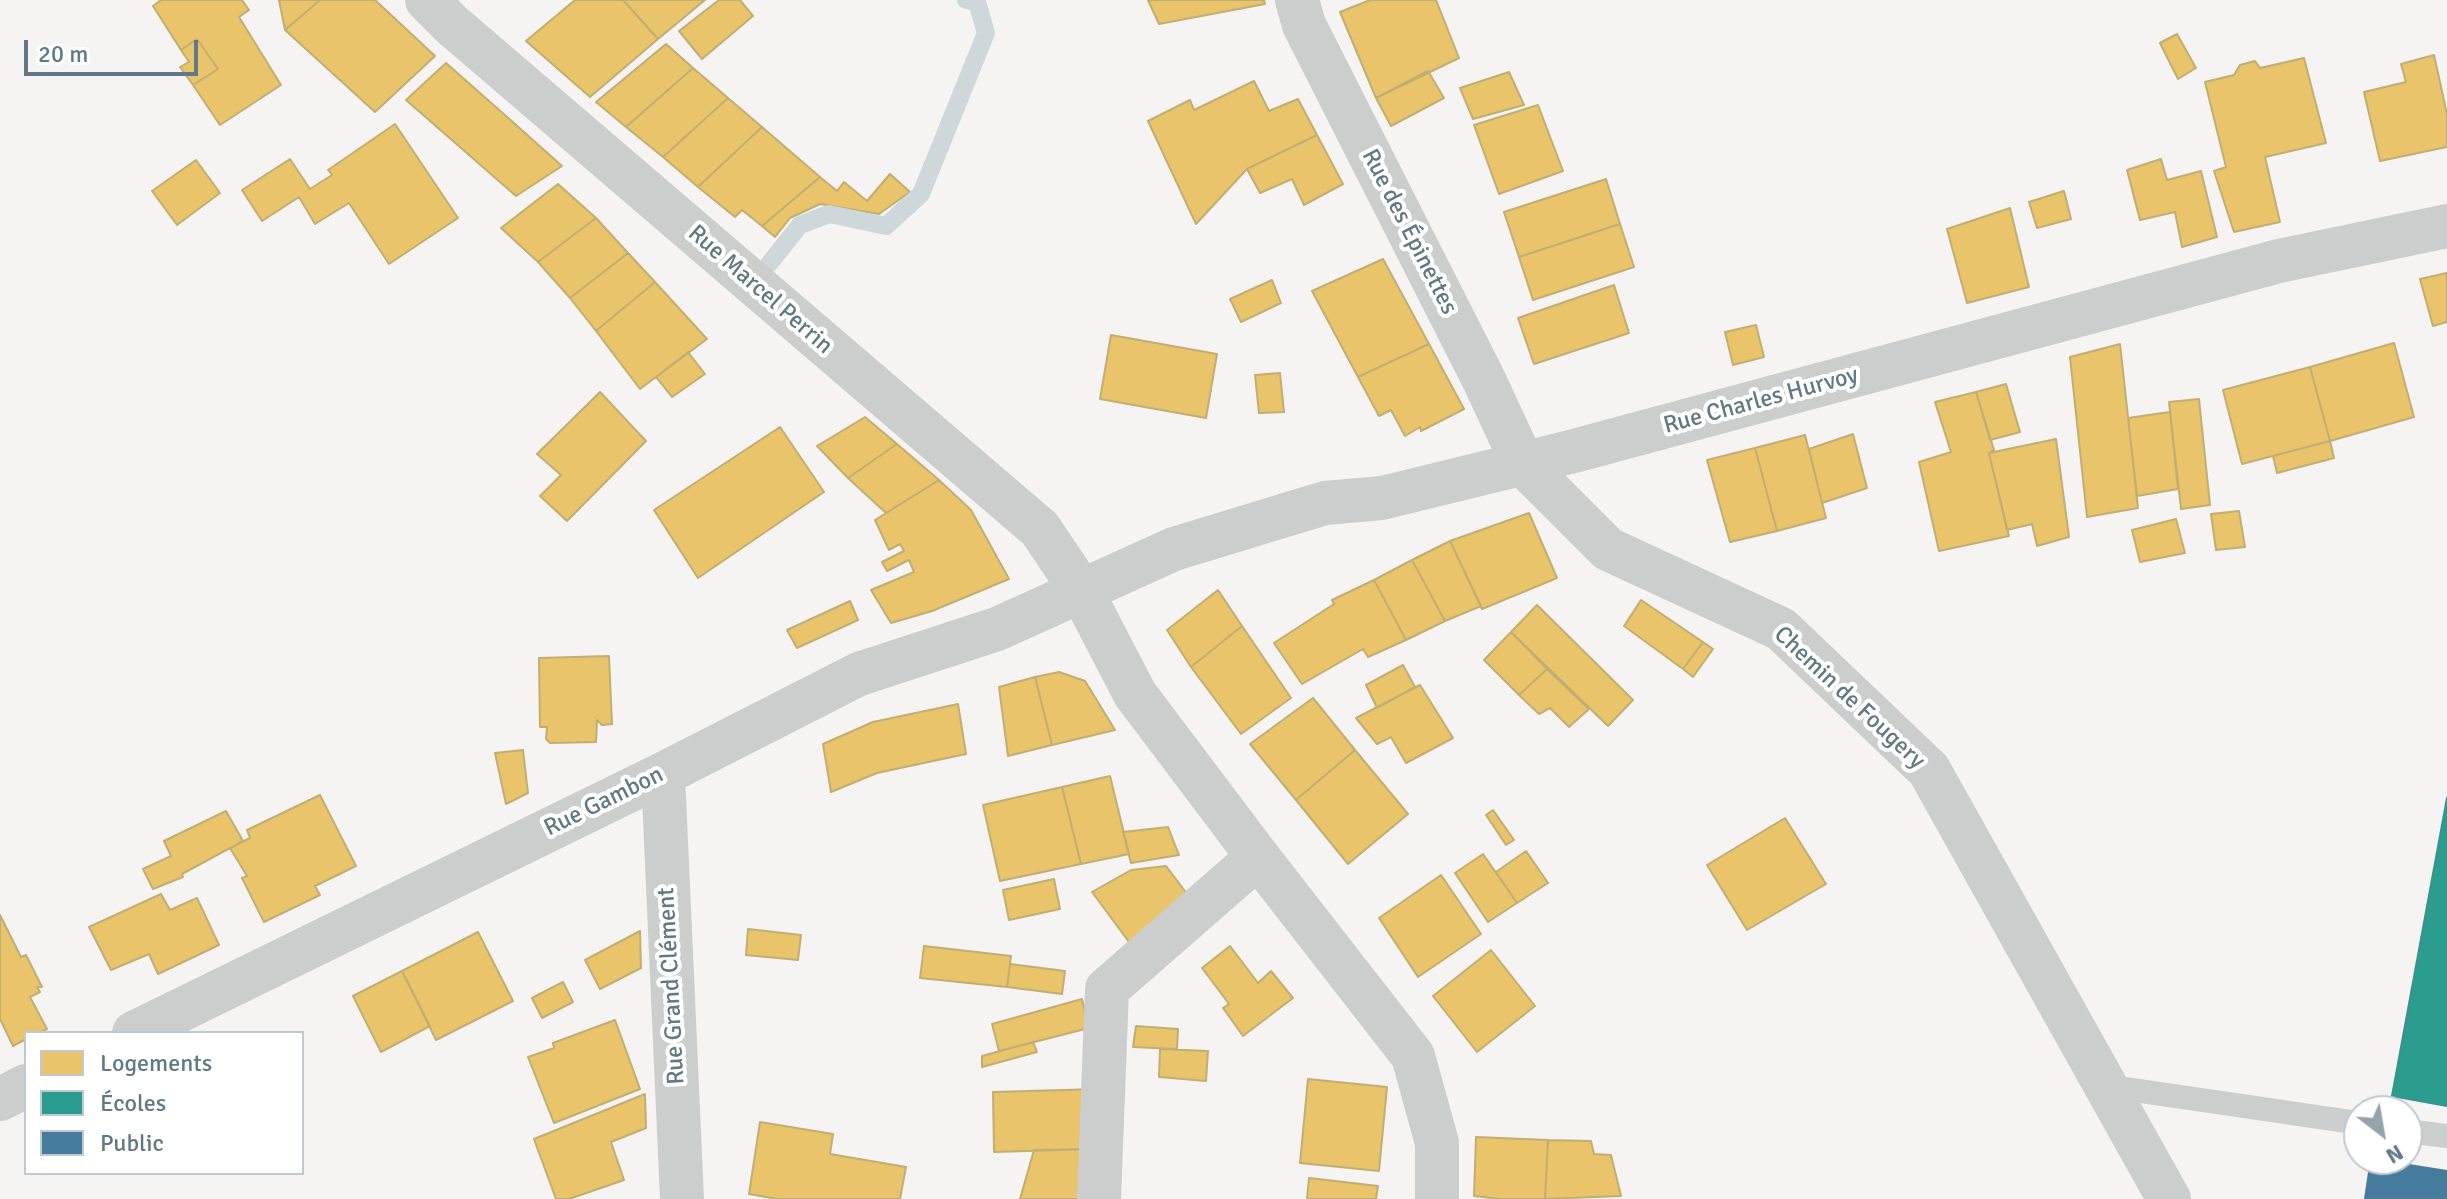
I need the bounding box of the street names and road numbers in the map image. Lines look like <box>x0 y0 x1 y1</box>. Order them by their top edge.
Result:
street label: Rue des Épinettes <box>1355 144 1463 320</box>
street label: Rue Marcel Perrin <box>682 219 838 361</box>
street label: Rue Charles Hurvoy <box>1661 361 1861 441</box>
street label: Chemin de Fougery <box>1767 621 1931 775</box>
street label: Rue Gambon <box>540 761 668 843</box>
street label: Rue Grand Clément <box>652 887 692 1085</box>

